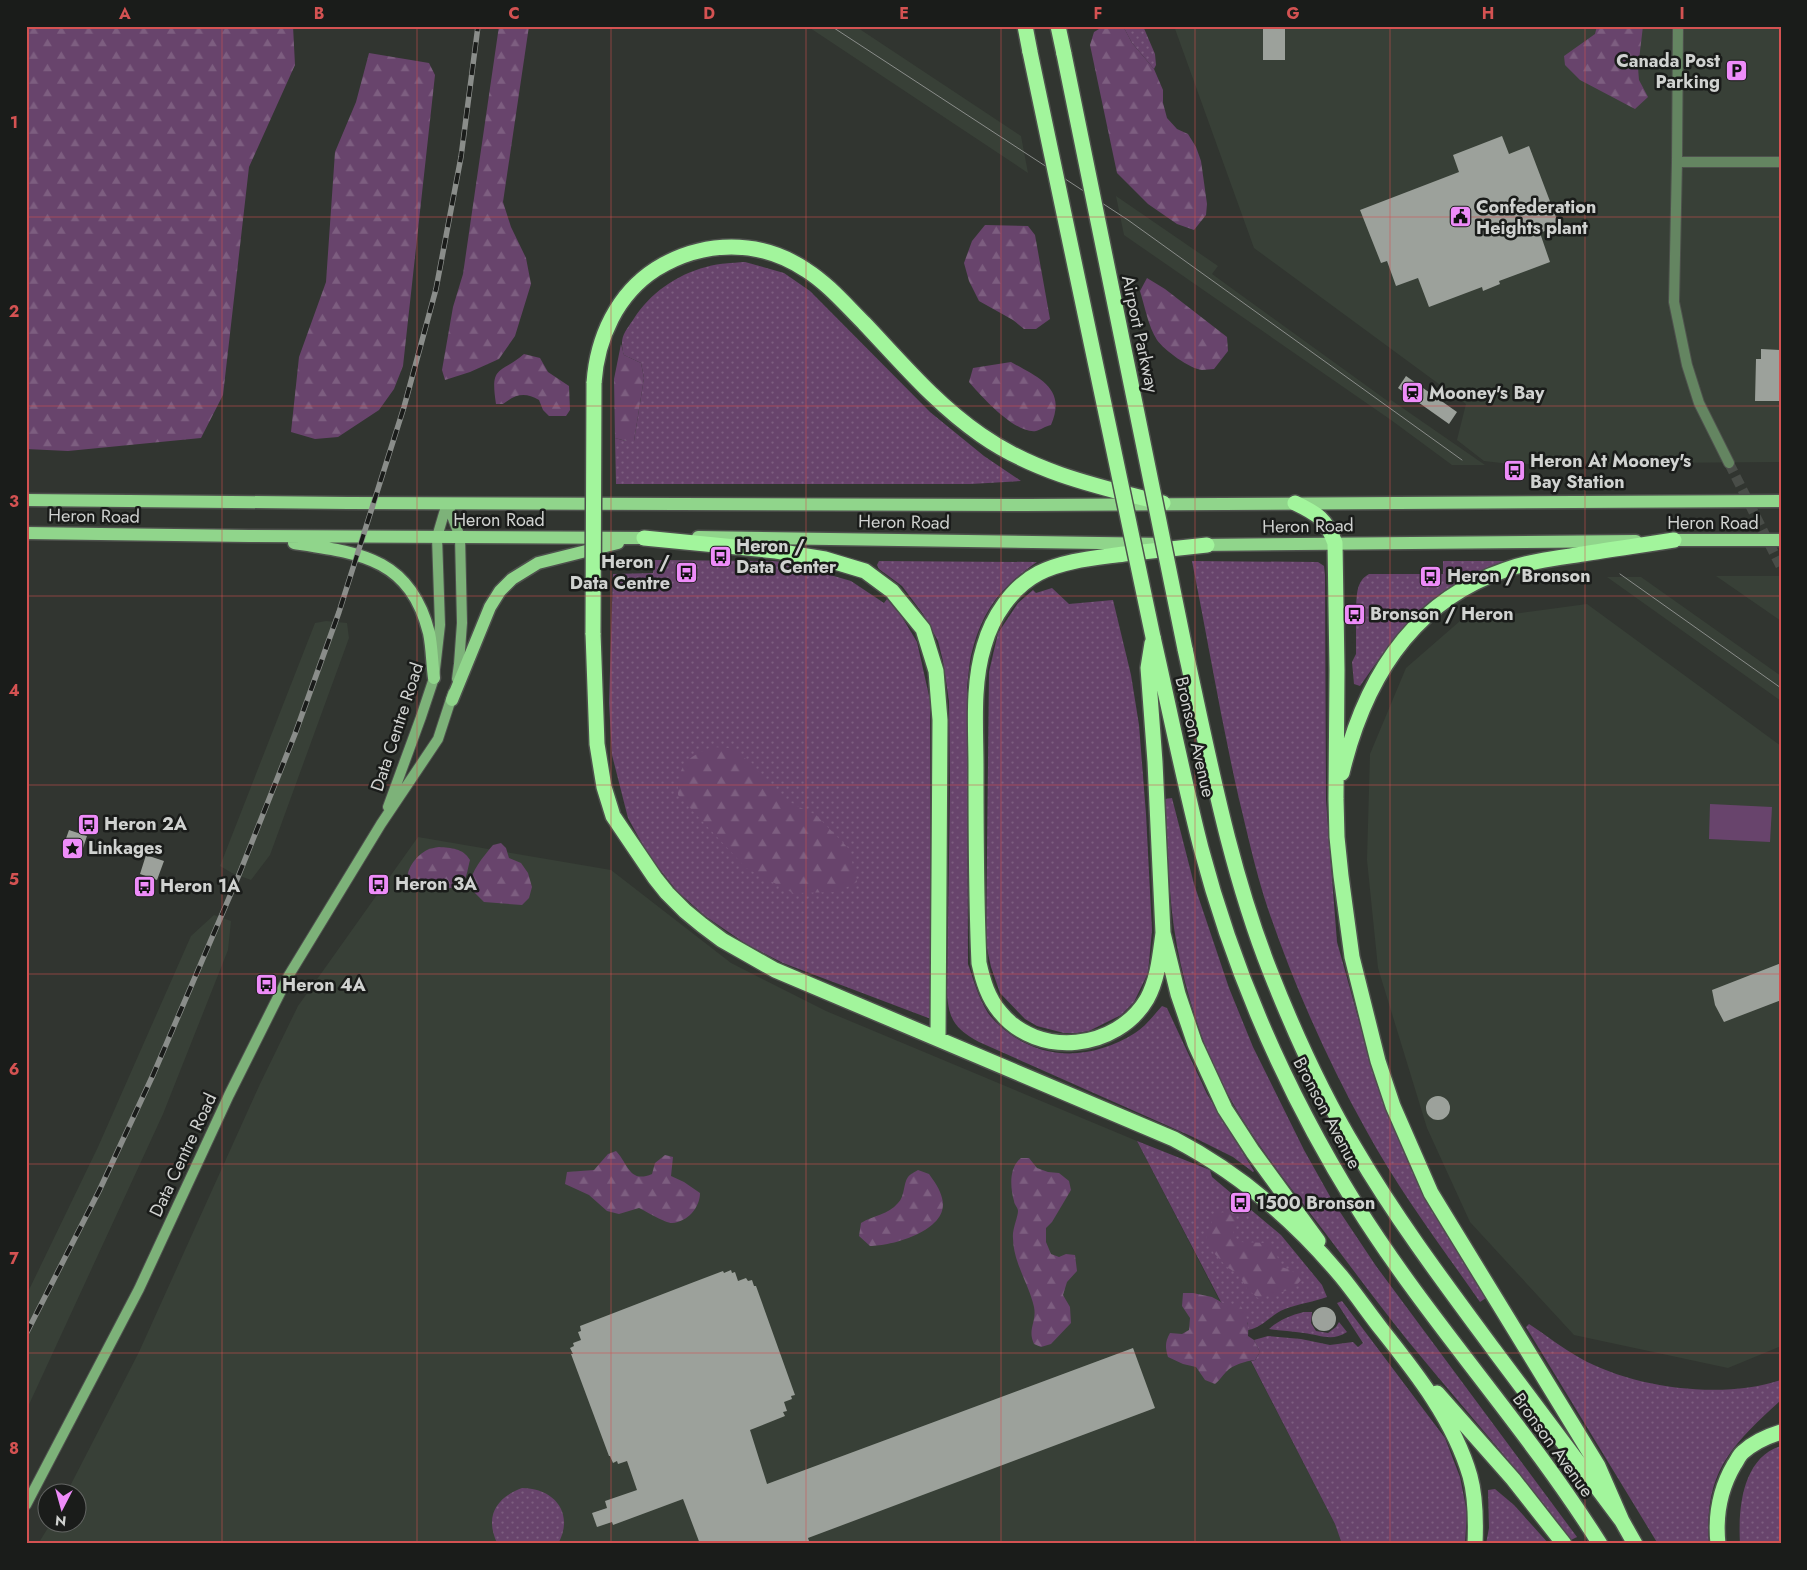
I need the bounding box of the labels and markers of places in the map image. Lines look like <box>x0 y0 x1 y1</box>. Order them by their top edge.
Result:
place label: Canada Post Parking <box>1616 48 1720 95</box>
parking icon: Canada Post Parking <box>1724 59 1748 83</box>
place label: Confederation Heights plant <box>1476 194 1596 241</box>
public building icon: Confederation Heights plant <box>1448 205 1472 229</box>
place label: Mooney's Bay <box>1429 380 1545 406</box>
station icon: Mooney's Bay <box>1401 381 1425 405</box>
place label: Heron At Mooney's Bay Station <box>1530 448 1691 495</box>
bus stop icon: Heron At Mooney's Bay Station <box>1502 459 1526 483</box>
place label: Heron / Data Center <box>736 533 837 580</box>
bus stop icon: Heron / Data Center <box>708 544 732 568</box>
place label: Heron / Data Centre <box>570 549 670 596</box>
bus stop icon: Heron / Data Centre <box>674 560 698 584</box>
place label: Heron / Bronson <box>1447 563 1591 589</box>
bus stop icon: Heron / Bronson <box>1419 564 1443 588</box>
place label: Bronson / Heron <box>1370 601 1514 627</box>
bus stop icon: Bronson / Heron <box>1342 602 1366 626</box>
place label: Heron 2A <box>104 811 188 837</box>
bus stop icon: Heron 2A <box>76 812 100 836</box>
place label: Linkages <box>88 835 162 861</box>
place icon: Linkages <box>60 836 84 860</box>
place label: Heron 3A <box>395 871 478 897</box>
bus stop icon: Heron 3A <box>367 872 391 896</box>
place label: Heron 1A <box>160 873 241 899</box>
bus stop icon: Heron 1A <box>132 874 156 898</box>
place label: Heron 4A <box>282 972 367 998</box>
bus stop icon: Heron 4A <box>254 973 278 997</box>
place label: 1500 Bronson <box>1256 1190 1375 1216</box>
bus stop icon: 1500 Bronson <box>1228 1191 1252 1215</box>

